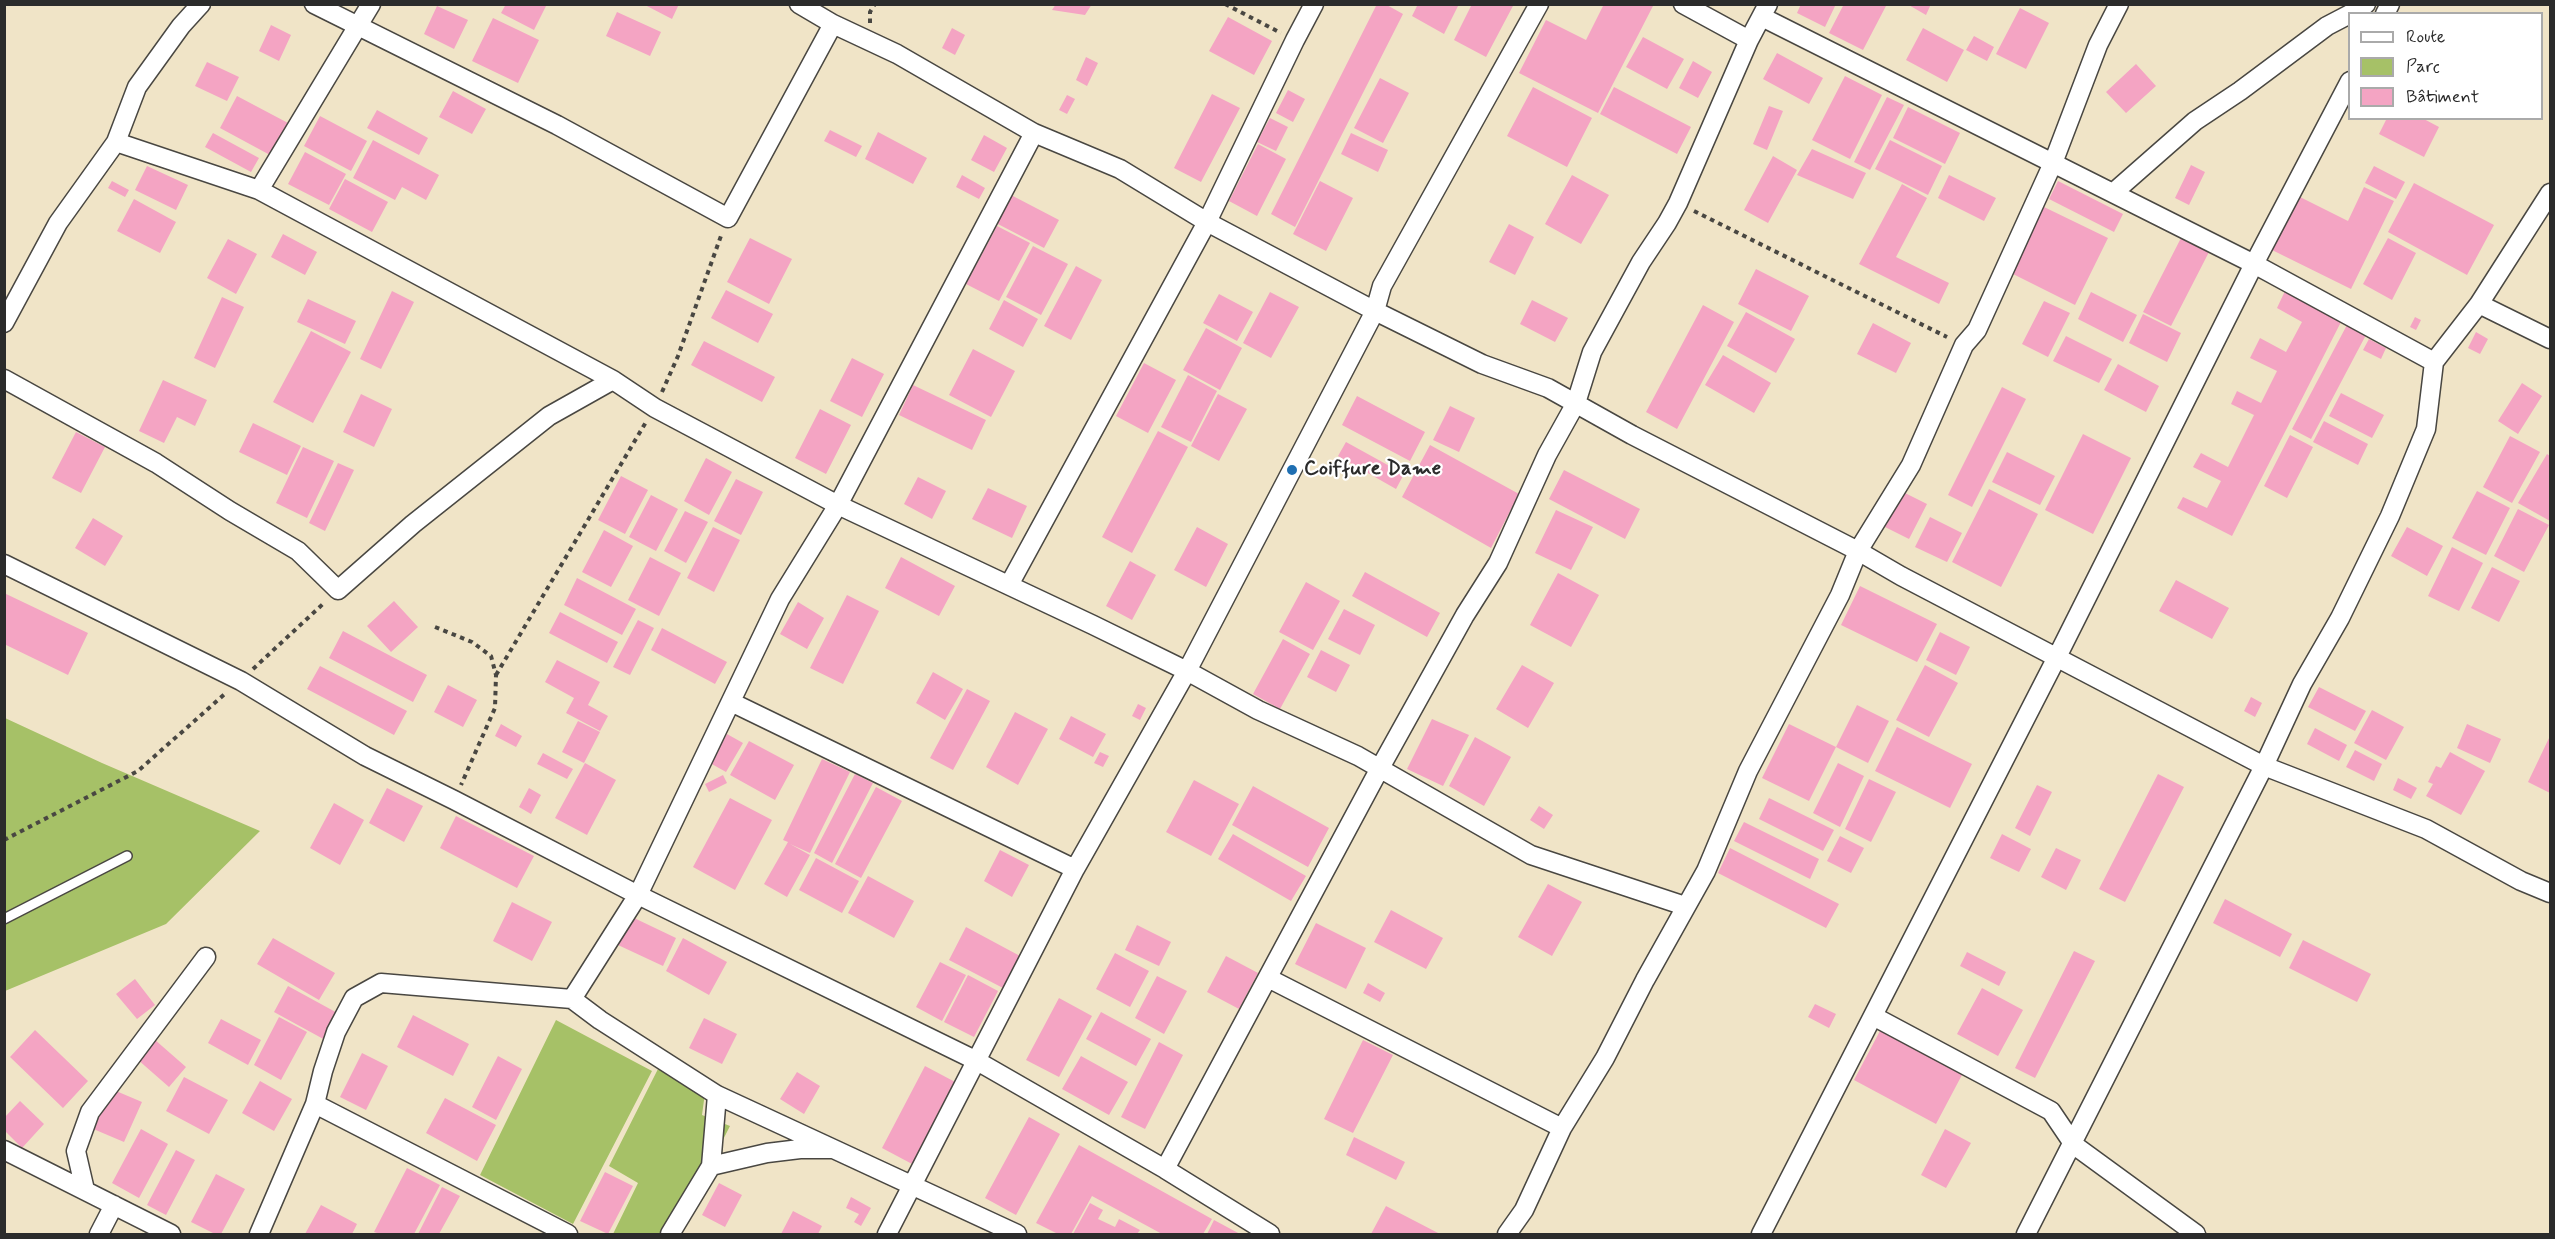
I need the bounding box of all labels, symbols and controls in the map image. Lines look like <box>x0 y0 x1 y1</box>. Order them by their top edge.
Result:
legend <box>2348 12 2543 120</box>
text: Route <box>2406 25 2445 49</box>
text: Parc <box>2406 55 2440 79</box>
text: Bâtiment <box>2406 85 2479 109</box>
place label: Coiffure Dame <box>1304 457 1441 483</box>
marker: Coiffure Dame <box>1285 463 1299 477</box>

